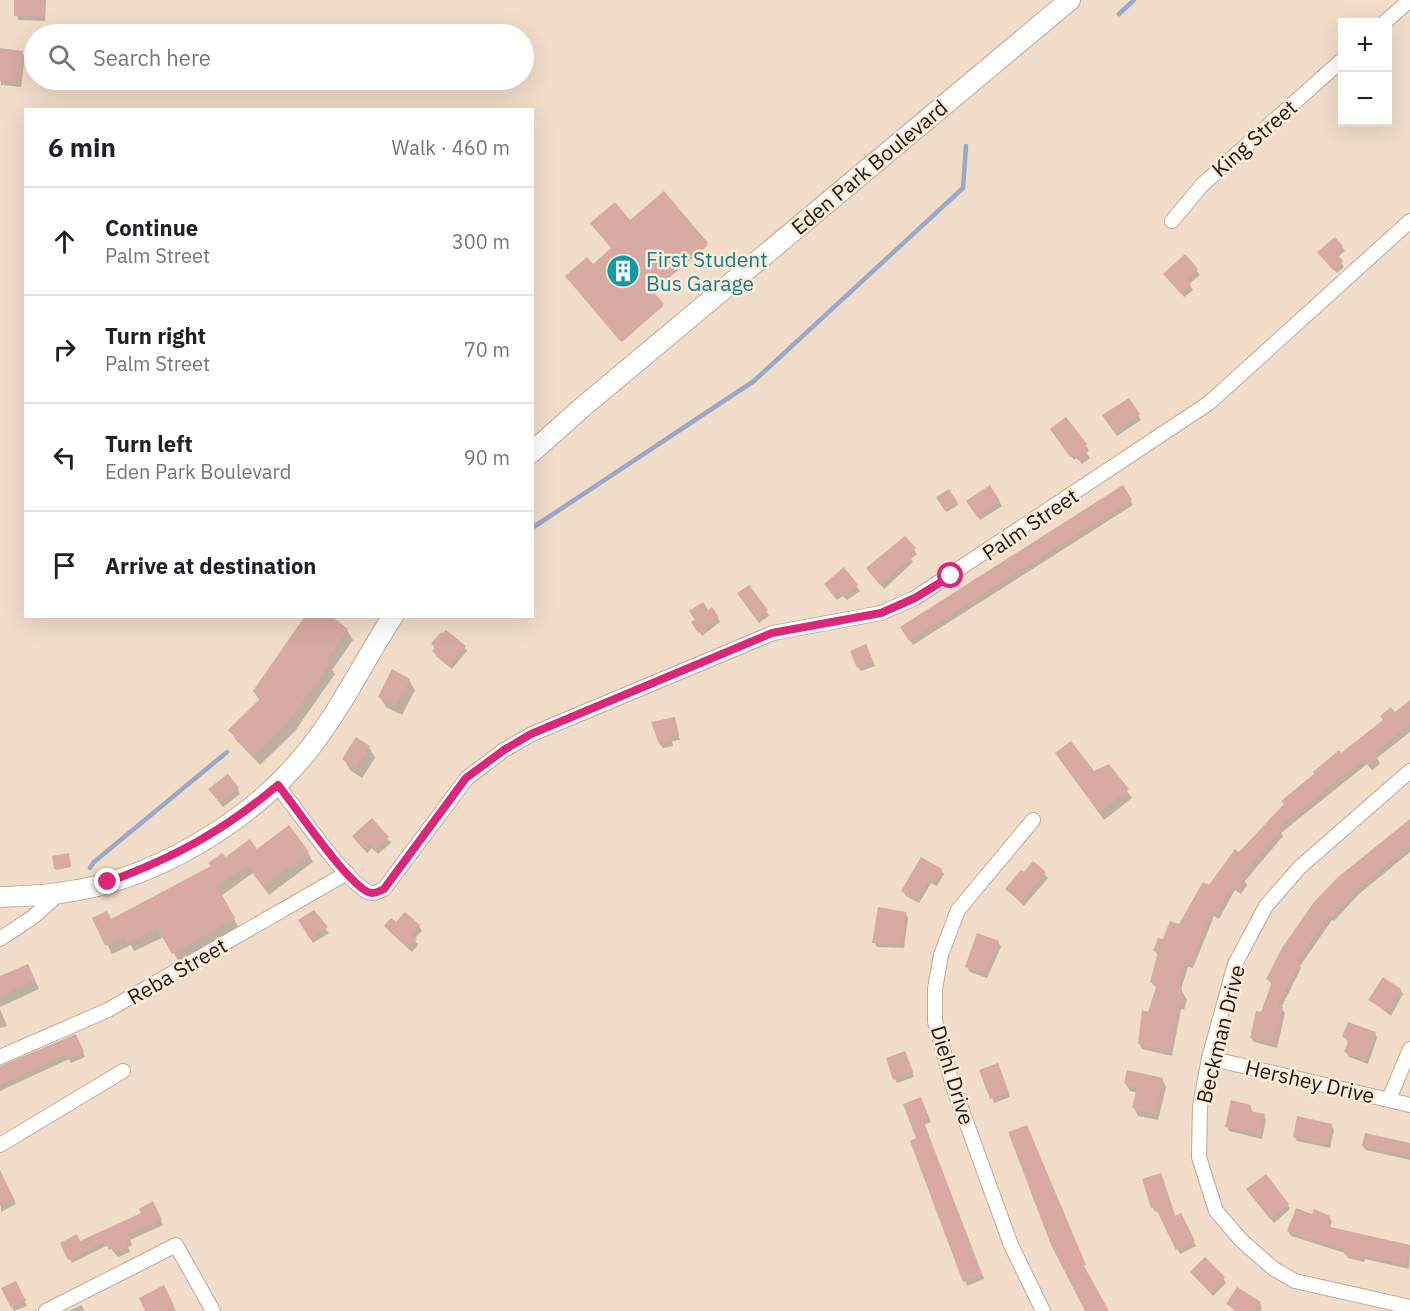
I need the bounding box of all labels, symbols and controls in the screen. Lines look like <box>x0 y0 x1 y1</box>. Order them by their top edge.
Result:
map controls <box>1338 18 1392 126</box>
button: + <box>1338 18 1392 72</box>
search box <box>24 24 534 90</box>
icon: search <box>45 41 78 74</box>
text: Search here <box>93 43 211 72</box>
button: − <box>1338 72 1392 126</box>
street label: Eden Park Boulevard <box>785 93 953 241</box>
street label: King Street <box>1206 93 1302 183</box>
text: 6 min <box>48 130 116 164</box>
text: Walk · 460 m <box>392 134 510 161</box>
text: Continue <box>105 213 198 242</box>
icon: ahead <box>48 225 81 258</box>
text: 300 m <box>452 228 510 255</box>
text: Palm Street <box>105 242 210 269</box>
place label: First Student Bus Garage <box>646 245 768 297</box>
building icon: First Student Bus Garage <box>605 253 641 289</box>
text: Turn right <box>105 321 206 350</box>
icon: right <box>48 333 81 366</box>
text: 70 m <box>464 336 510 363</box>
text: Palm Street <box>105 350 210 377</box>
text: Turn left <box>105 429 193 458</box>
icon: left <box>48 441 81 474</box>
text: 90 m <box>464 444 510 471</box>
text: Eden Park Boulevard <box>105 458 291 485</box>
street label: Palm Street <box>976 482 1084 566</box>
icon: arrive <box>48 549 81 582</box>
text: Arrive at destination <box>105 551 316 580</box>
route start <box>937 562 963 588</box>
route end <box>94 868 120 894</box>
street label: Reba Street <box>122 931 232 1011</box>
street label: Beckman Drive <box>1189 962 1251 1106</box>
street label: Diehl Drive <box>925 1022 981 1128</box>
street label: Hershey Drive <box>1243 1053 1377 1109</box>

